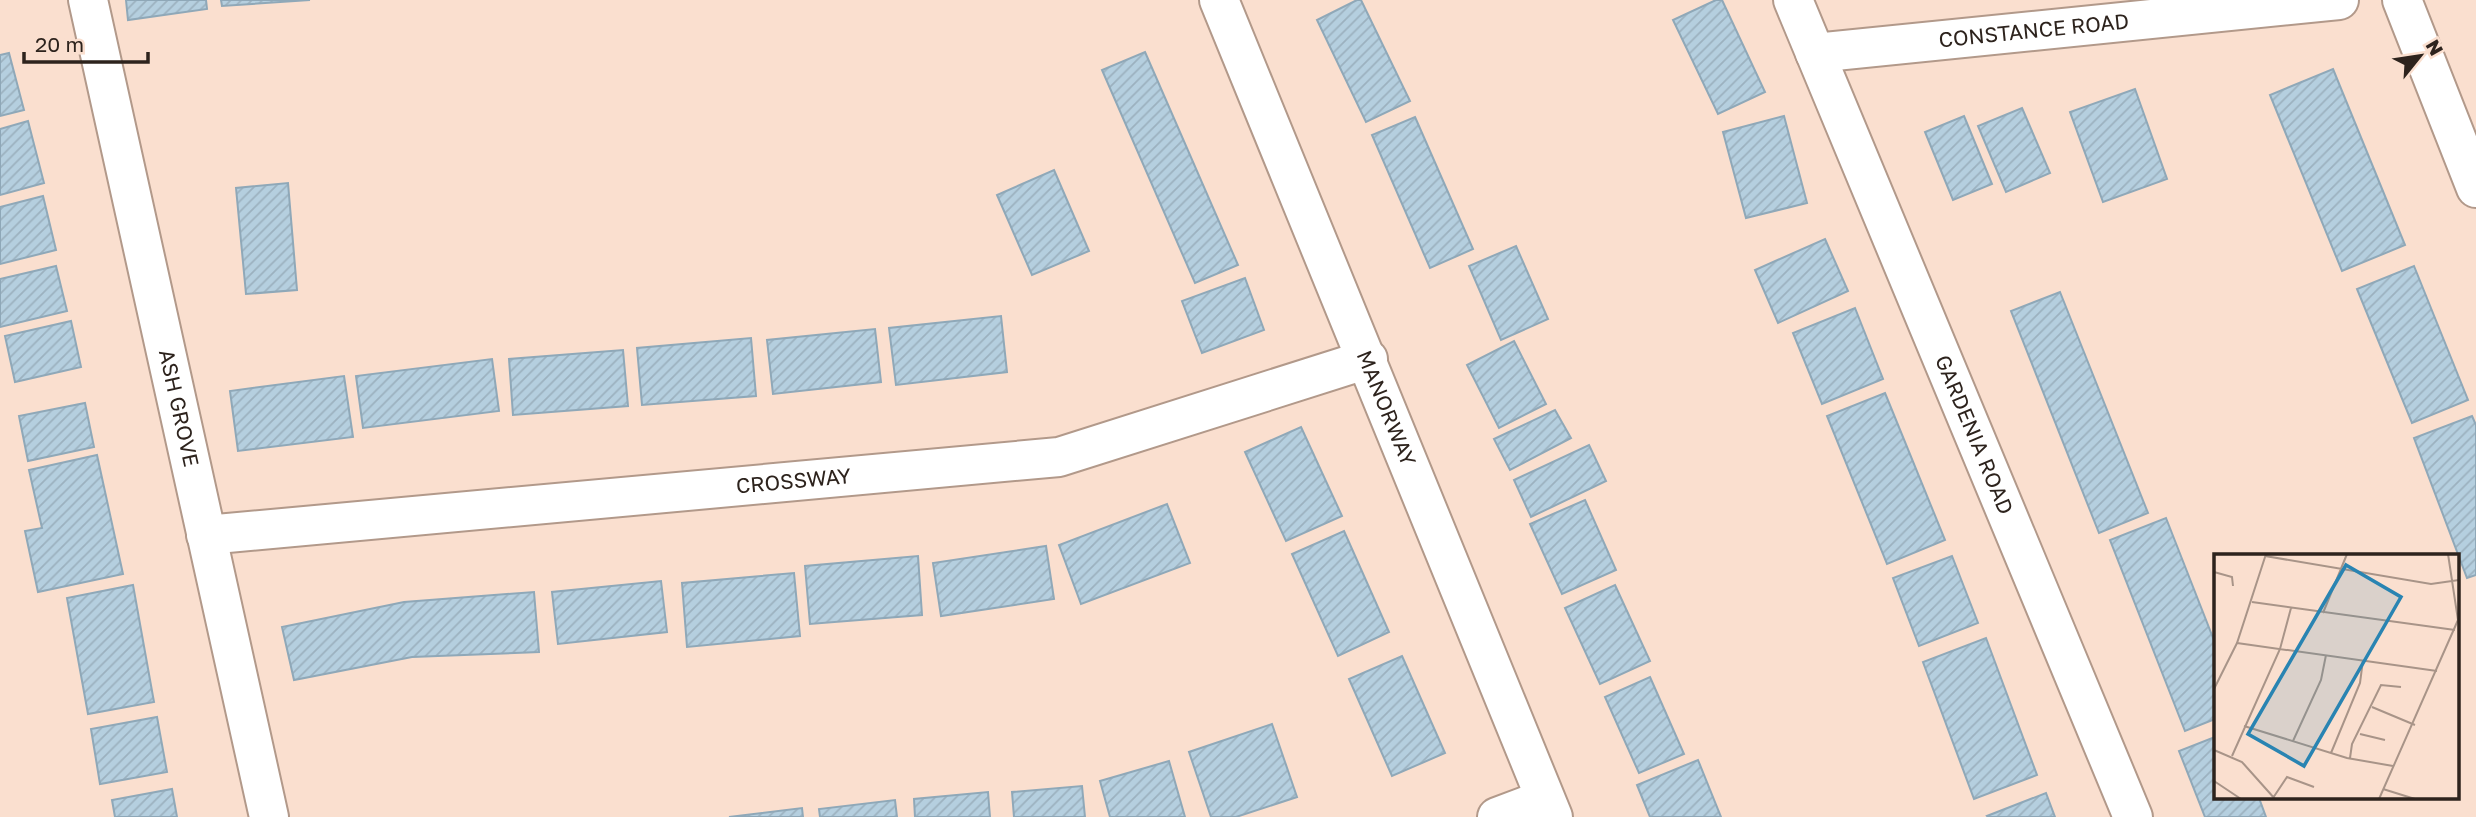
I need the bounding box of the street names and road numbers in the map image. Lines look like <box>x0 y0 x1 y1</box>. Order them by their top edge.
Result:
street label: CONSTANCE ROAD <box>1937 7 2130 52</box>
street label: MANORWAY <box>1352 346 1422 470</box>
street label: ASH GROVE <box>154 347 205 469</box>
street label: GARDENIA ROAD <box>1930 351 2020 518</box>
street label: CROSSWAY <box>735 462 853 498</box>

